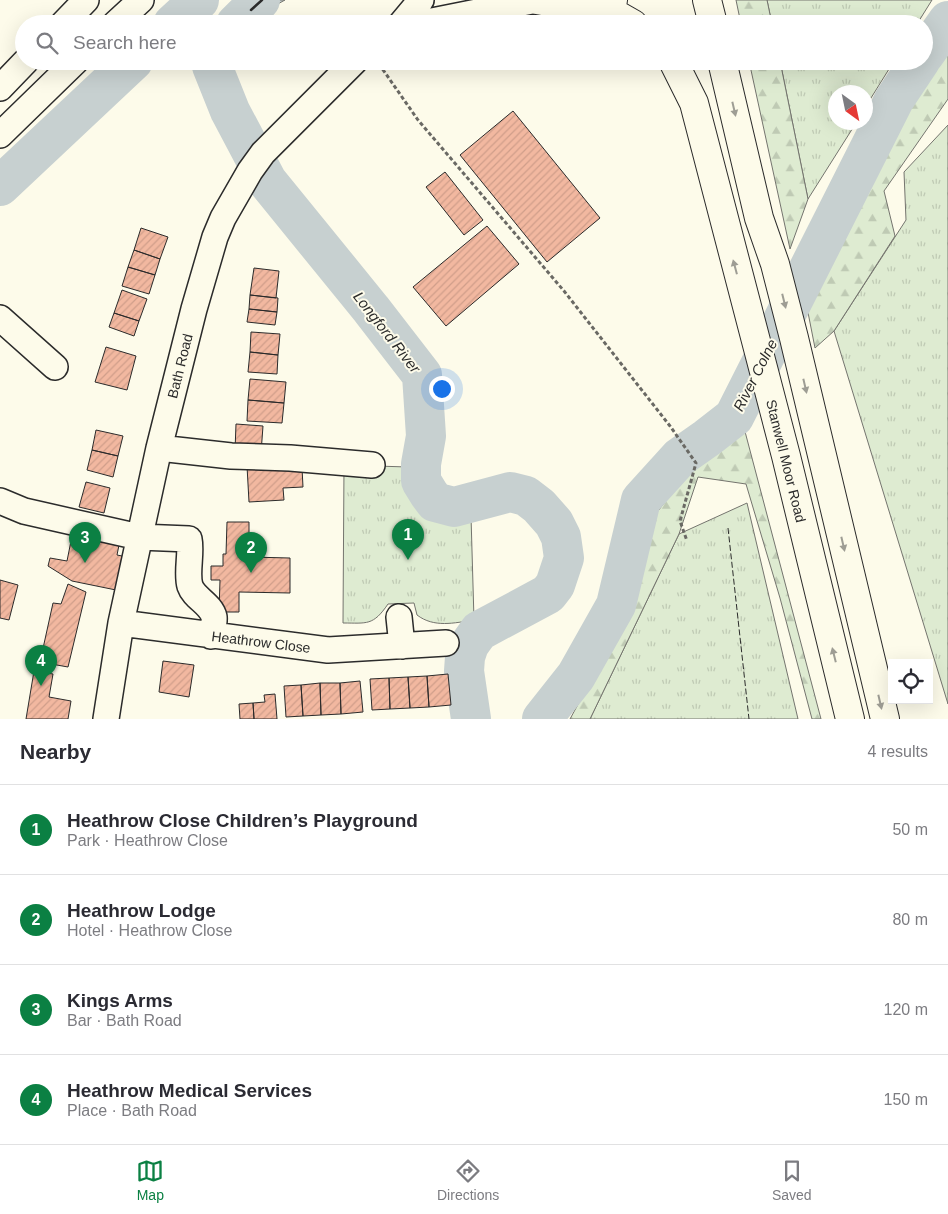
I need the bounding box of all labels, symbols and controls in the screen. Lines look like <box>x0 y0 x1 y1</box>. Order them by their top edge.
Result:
search box <box>15 15 933 70</box>
icon: search <box>33 29 61 57</box>
text: Search here <box>73 32 177 53</box>
north arrow <box>828 85 873 130</box>
one-way arrow <box>730 101 738 116</box>
one-way arrow <box>731 259 739 274</box>
water label: Longford River <box>350 288 425 377</box>
one-way arrow <box>780 294 788 309</box>
street label: Bath Road <box>164 332 196 400</box>
water label: River Colne <box>730 336 780 414</box>
your location <box>429 376 455 402</box>
one-way arrow <box>801 378 809 393</box>
street label: Stanwell Moor Road <box>763 398 809 524</box>
pin: 1 <box>392 519 424 560</box>
pin: 3 <box>69 522 101 563</box>
pin: 2 <box>235 532 267 573</box>
one-way arrow <box>839 536 847 551</box>
street label: Heathrow Close <box>211 628 312 656</box>
pin: 4 <box>25 645 57 686</box>
one-way arrow <box>830 647 838 662</box>
map controls <box>888 659 933 704</box>
button: locate <box>888 659 933 704</box>
one-way arrow <box>877 694 885 709</box>
text: Nearby <box>20 740 91 763</box>
text: 4 results <box>868 743 928 760</box>
text: Heathrow Close Children’s Playground <box>67 810 418 831</box>
text: 1 <box>32 821 40 838</box>
text: 50 m <box>892 821 928 838</box>
text: Park · Heathrow Close <box>67 832 228 849</box>
text: Heathrow Lodge <box>67 900 216 921</box>
text: 2 <box>32 911 40 928</box>
text: 80 m <box>892 911 928 928</box>
text: Hotel · Heathrow Close <box>67 922 232 939</box>
text: Kings Arms <box>67 990 173 1011</box>
text: 3 <box>32 1001 40 1018</box>
text: 120 m <box>884 1001 928 1018</box>
text: Bar · Bath Road <box>67 1012 182 1029</box>
text: Heathrow Medical Services <box>67 1080 312 1101</box>
text: 4 <box>32 1091 40 1108</box>
text: 150 m <box>884 1091 928 1108</box>
text: Place · Bath Road <box>67 1102 197 1119</box>
tab: Map <box>136 1157 164 1203</box>
tab: Directions <box>437 1157 499 1203</box>
tab: Saved <box>772 1157 812 1203</box>

